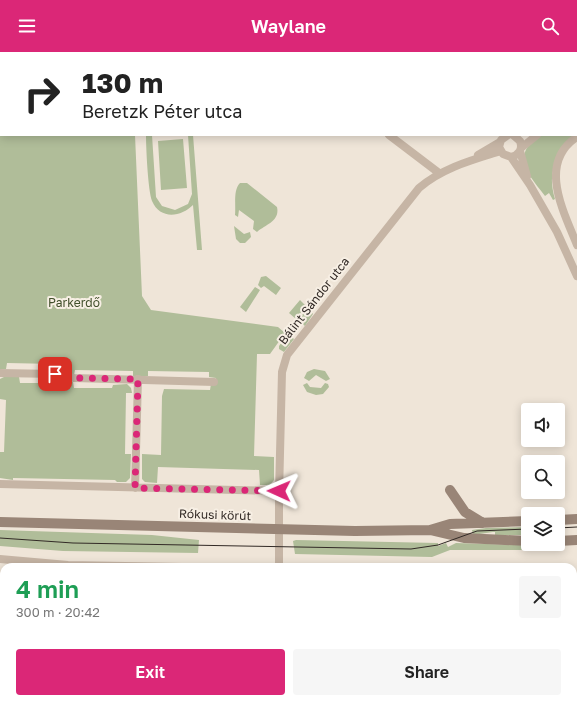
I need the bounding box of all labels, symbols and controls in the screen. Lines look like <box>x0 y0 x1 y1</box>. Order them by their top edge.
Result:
icon: menu <box>16 15 38 37</box>
text: Waylane <box>251 15 326 37</box>
icon: search <box>539 15 561 37</box>
text: 130 m <box>82 66 163 99</box>
icon: right <box>16 68 68 120</box>
text: Beretzk Péter utca <box>82 100 242 122</box>
street label: Bálint Sándor utca <box>275 254 352 347</box>
park label: Parkerdő <box>48 295 100 310</box>
pin <box>38 357 72 391</box>
icon: arrive <box>44 363 66 385</box>
map controls <box>521 403 565 551</box>
button: sound <box>521 403 565 447</box>
button: search <box>521 455 565 499</box>
position arrow <box>258 470 300 512</box>
street label: Rókusi körút <box>179 506 252 523</box>
button: layers <box>521 507 565 551</box>
text: 4 min <box>16 574 79 603</box>
button: close <box>519 576 561 618</box>
text: 300 m · 20:42 <box>16 604 100 620</box>
button: Exit <box>16 649 285 695</box>
button: Share <box>293 649 561 695</box>

